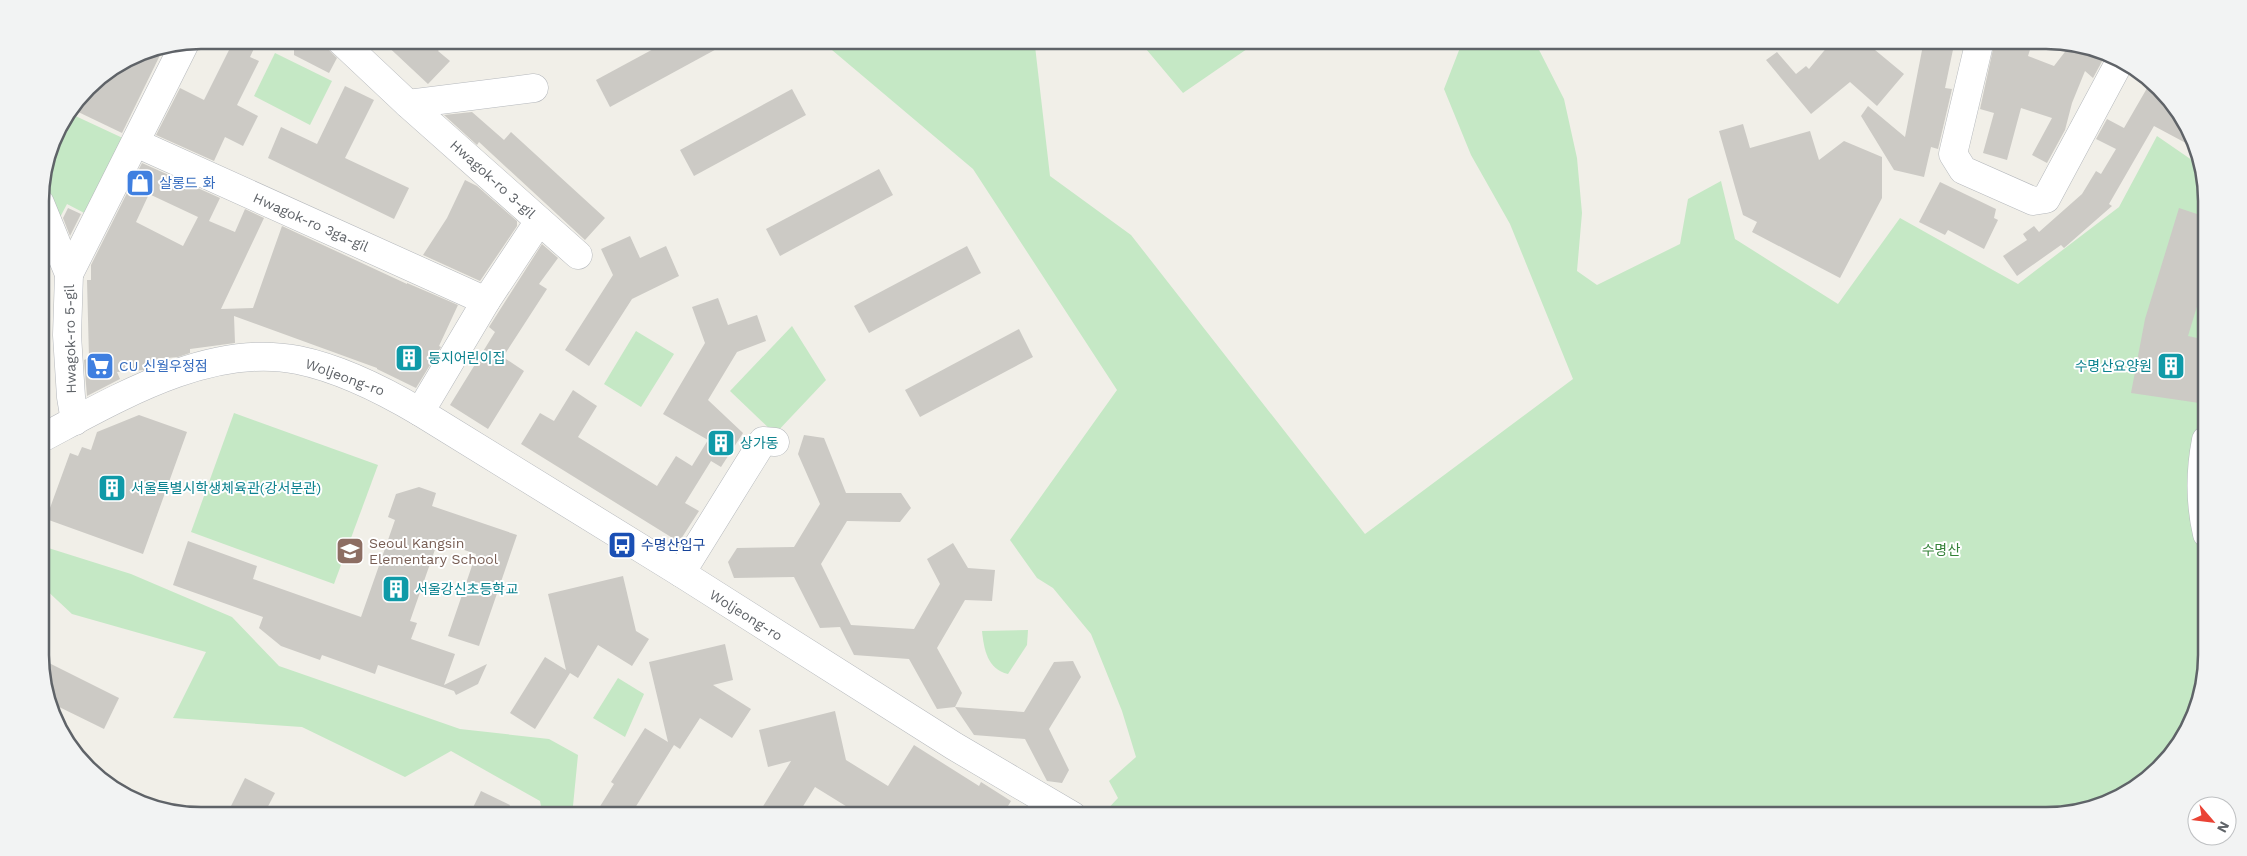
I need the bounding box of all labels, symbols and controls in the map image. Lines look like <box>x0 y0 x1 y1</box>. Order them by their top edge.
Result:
street label: Hwagok-ro 3-gil <box>447 136 540 222</box>
shop icon: 살롱드 화 <box>125 168 155 198</box>
place label: 살롱드 화 <box>159 175 215 191</box>
street label: Hwagok-ro 3ga-gil <box>251 189 372 255</box>
street label: Hwagok-ro 5-gil <box>61 283 79 394</box>
building icon: 둥지어린이집 <box>394 343 424 373</box>
place label: 둥지어린이집 <box>428 350 505 366</box>
supermarket icon: CU 신월우정점 <box>85 351 115 381</box>
building icon: 수명산요양원 <box>2156 351 2186 381</box>
street label: Woljeong-ro <box>303 355 387 399</box>
place label: CU 신월우정점 <box>119 358 208 374</box>
place label: 수명산요양원 <box>2075 358 2152 374</box>
building icon: 상가동 <box>706 428 736 458</box>
place label: 상가동 <box>740 435 779 451</box>
building icon: 서울특별시학생체육관(강서분관) <box>97 473 127 503</box>
place label: 서울특별시학생체육관(강서분관) <box>131 480 321 496</box>
bus stop icon: 수명산입구 <box>607 530 637 560</box>
place label: Seoul Kangsin Elementary School <box>369 535 499 567</box>
school or university icon: Seoul Kangsin Elementary School <box>335 536 365 566</box>
place label: 수명산입구 <box>641 537 706 553</box>
park label: 수명산 <box>1922 542 1960 558</box>
building icon: 서울강신초등학교 <box>381 574 411 604</box>
place label: 서울강신초등학교 <box>415 581 518 597</box>
street label: Woljeong-ro <box>707 586 785 644</box>
north arrow <box>2187 796 2237 846</box>
text: N <box>2214 819 2233 835</box>

